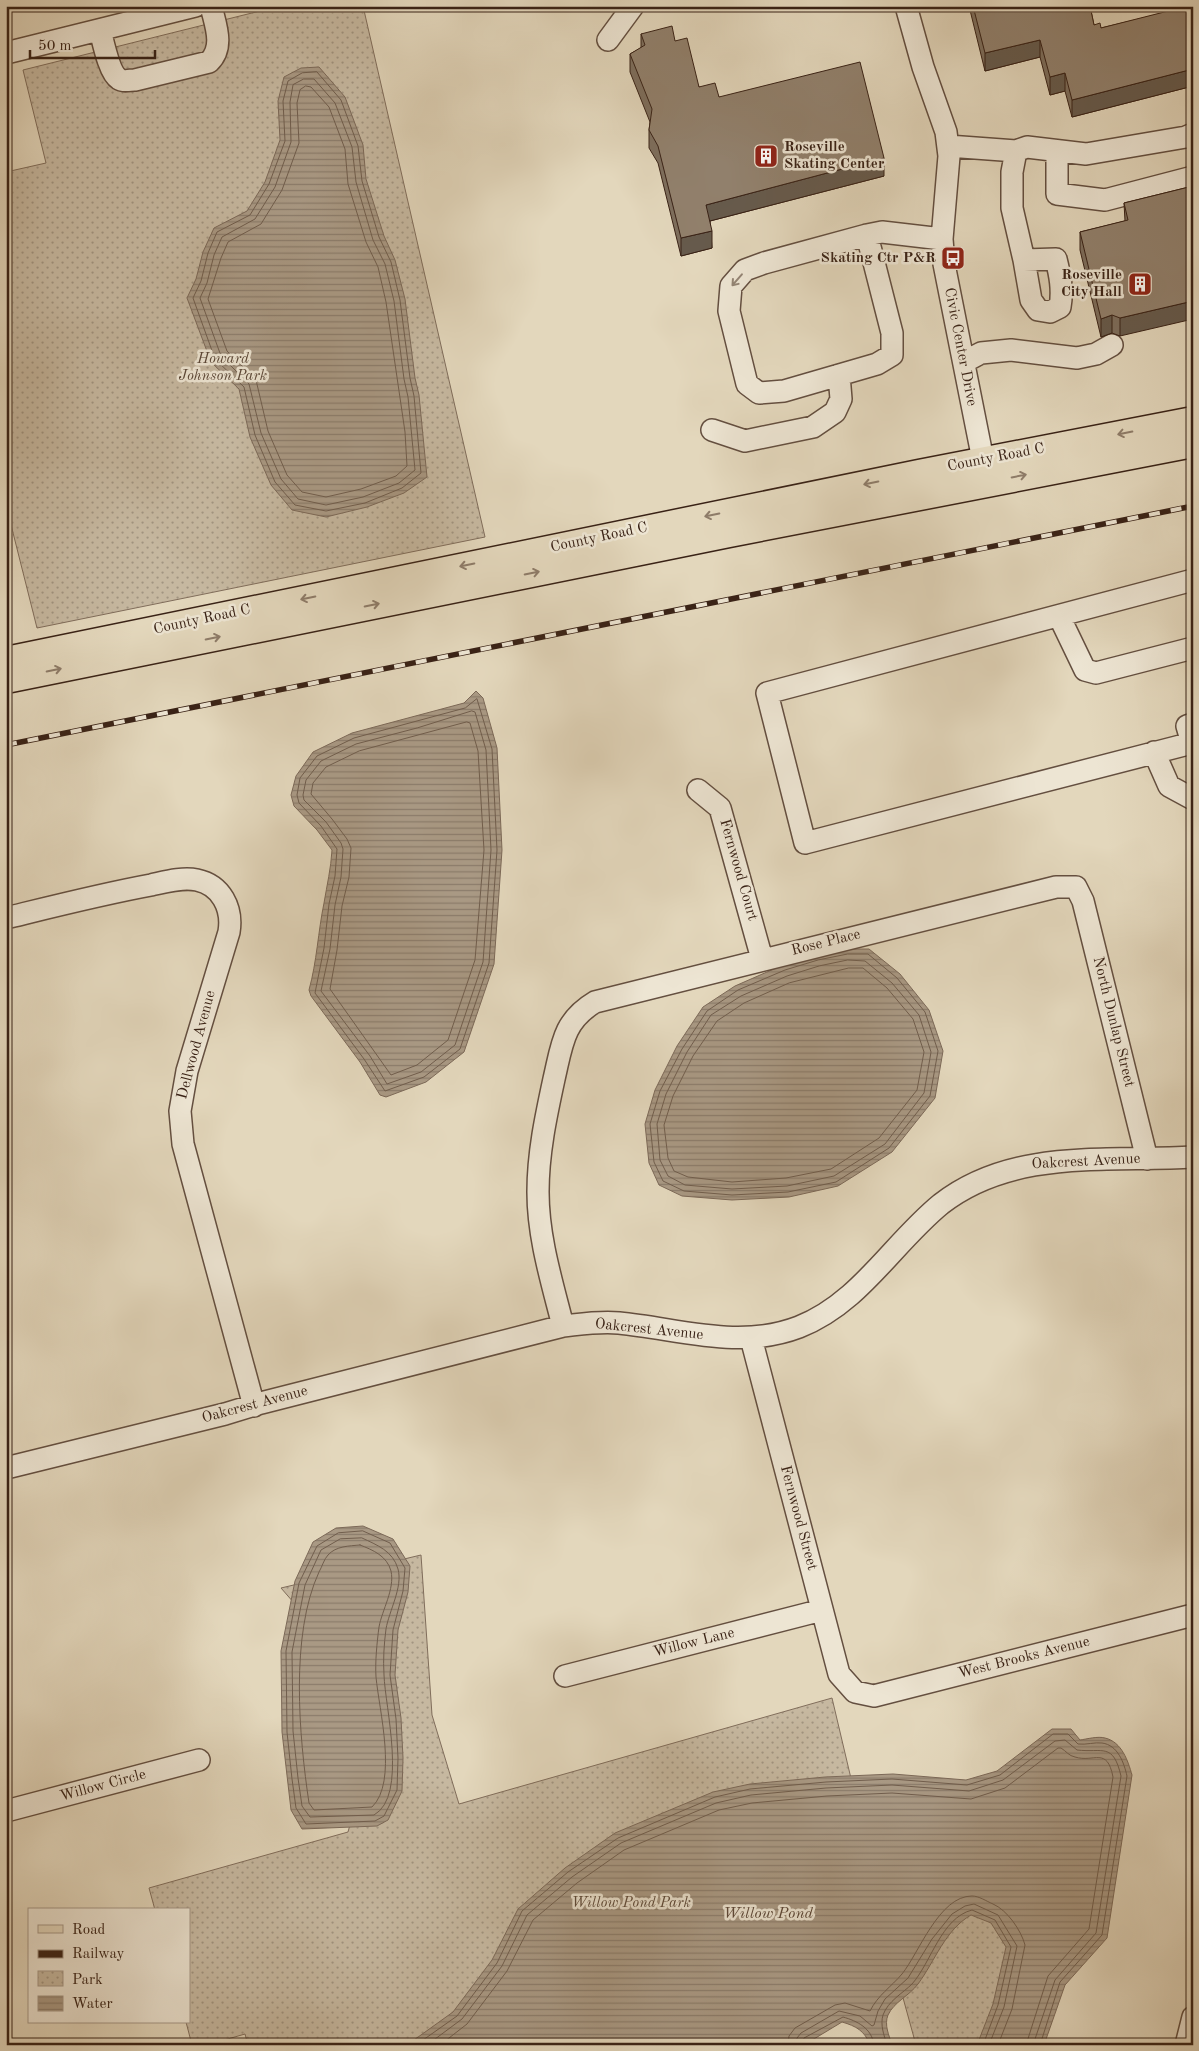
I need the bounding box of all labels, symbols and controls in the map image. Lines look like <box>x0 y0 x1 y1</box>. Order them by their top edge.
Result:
scale bar <box>30 28 155 60</box>
text: 50 m <box>38 39 72 54</box>
place label: Roseville Skating Center <box>784 140 885 172</box>
building icon: Roseville Skating Center <box>753 143 779 169</box>
bus stop icon: Skating Ctr P&R <box>940 245 966 271</box>
place label: Skating Ctr P&R <box>821 251 936 266</box>
place label: Roseville City Hall <box>1061 268 1122 300</box>
building icon: Roseville City Hall <box>1127 271 1153 297</box>
one-way arrow <box>731 274 742 287</box>
street label: Civic Center Drive <box>941 286 979 408</box>
park label: Howard Johnson Park <box>179 352 267 384</box>
one-way arrow <box>1118 429 1134 438</box>
street label: County Road C <box>946 441 1046 475</box>
one-way arrow <box>1010 471 1026 481</box>
one-way arrow <box>864 478 880 488</box>
one-way arrow <box>705 511 721 520</box>
street label: County Road C <box>549 520 649 556</box>
one-way arrow <box>460 561 476 570</box>
one-way arrow <box>523 568 539 578</box>
one-way arrow <box>300 594 316 603</box>
one-way arrow <box>364 600 380 610</box>
street label: County Road C <box>152 602 252 638</box>
one-way arrow <box>205 633 221 642</box>
one-way arrow <box>46 665 62 674</box>
street label: Fernwood Court <box>716 817 760 923</box>
street label: Rose Place <box>790 927 862 959</box>
street label: North Dunlap Street <box>1090 955 1136 1089</box>
street label: Dellwood Avenue <box>175 989 219 1101</box>
street label: Oakcrest Avenue <box>1031 1152 1141 1172</box>
street label: Oakcrest Avenue <box>594 1317 704 1343</box>
street label: Oakcrest Avenue <box>200 1384 310 1426</box>
street label: Fernwood Street <box>777 1464 819 1572</box>
street label: Willow Lane <box>652 1626 736 1660</box>
street label: West Brooks Avenue <box>957 1634 1091 1682</box>
street label: Willow Circle <box>58 1767 148 1805</box>
park label: Willow Pond Park <box>571 1896 691 1911</box>
water label: Willow Pond <box>723 1906 814 1922</box>
legend <box>28 1908 190 2024</box>
text: Road <box>72 1923 106 1938</box>
text: Railway <box>72 1947 125 1962</box>
text: Park <box>72 1973 103 1988</box>
text: Water <box>72 1997 113 2012</box>

